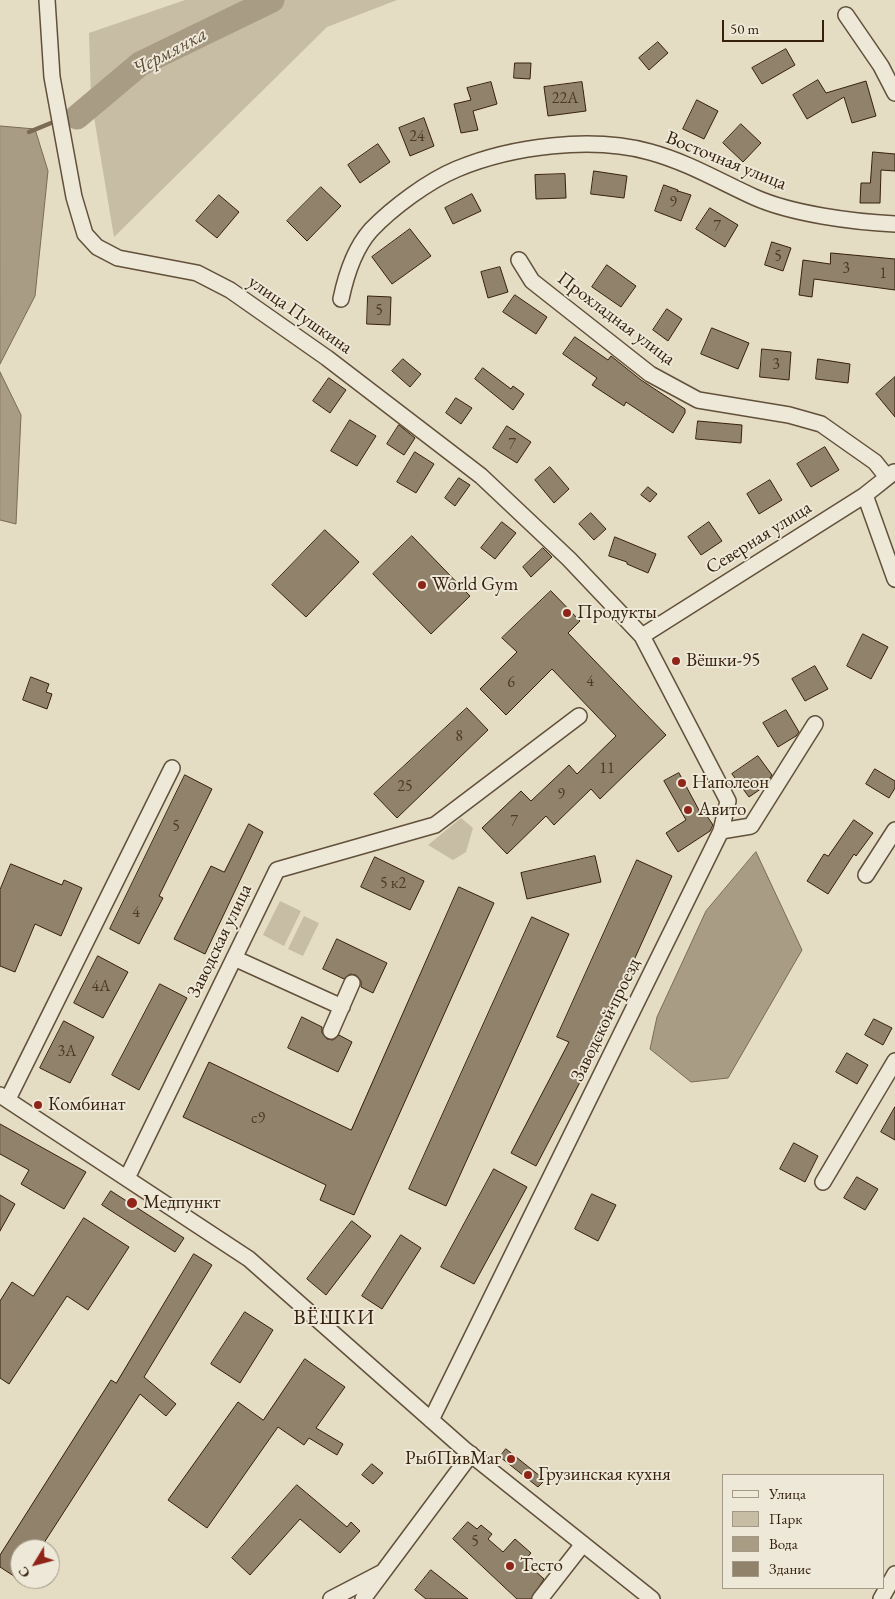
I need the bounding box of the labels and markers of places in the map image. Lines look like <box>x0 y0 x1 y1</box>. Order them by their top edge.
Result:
place label: World Gym <box>432 574 518 596</box>
marker: World Gym <box>416 579 428 591</box>
place label: Продукты <box>577 602 657 624</box>
marker: Продукты <box>561 607 573 619</box>
place label: Вёшки-95 <box>686 650 760 672</box>
marker: Вёшки-95 <box>670 655 682 667</box>
place label: Наполеон <box>692 772 769 794</box>
marker: Наполеон <box>676 777 688 789</box>
place label: Авито <box>698 799 746 821</box>
marker: Авито <box>682 804 694 816</box>
place label: Комбинат <box>48 1094 126 1116</box>
marker: Комбинат <box>32 1099 44 1111</box>
place label: Медпункт <box>143 1192 220 1214</box>
marker: Медпункт <box>125 1196 139 1210</box>
place label: РыбПивМаг <box>405 1448 501 1470</box>
marker: РыбПивМаг <box>505 1453 517 1465</box>
place label: Грузинская кухня <box>538 1464 671 1486</box>
marker: Грузинская кухня <box>522 1469 534 1481</box>
place label: Тесто <box>520 1555 563 1577</box>
marker: Тесто <box>504 1560 516 1572</box>

